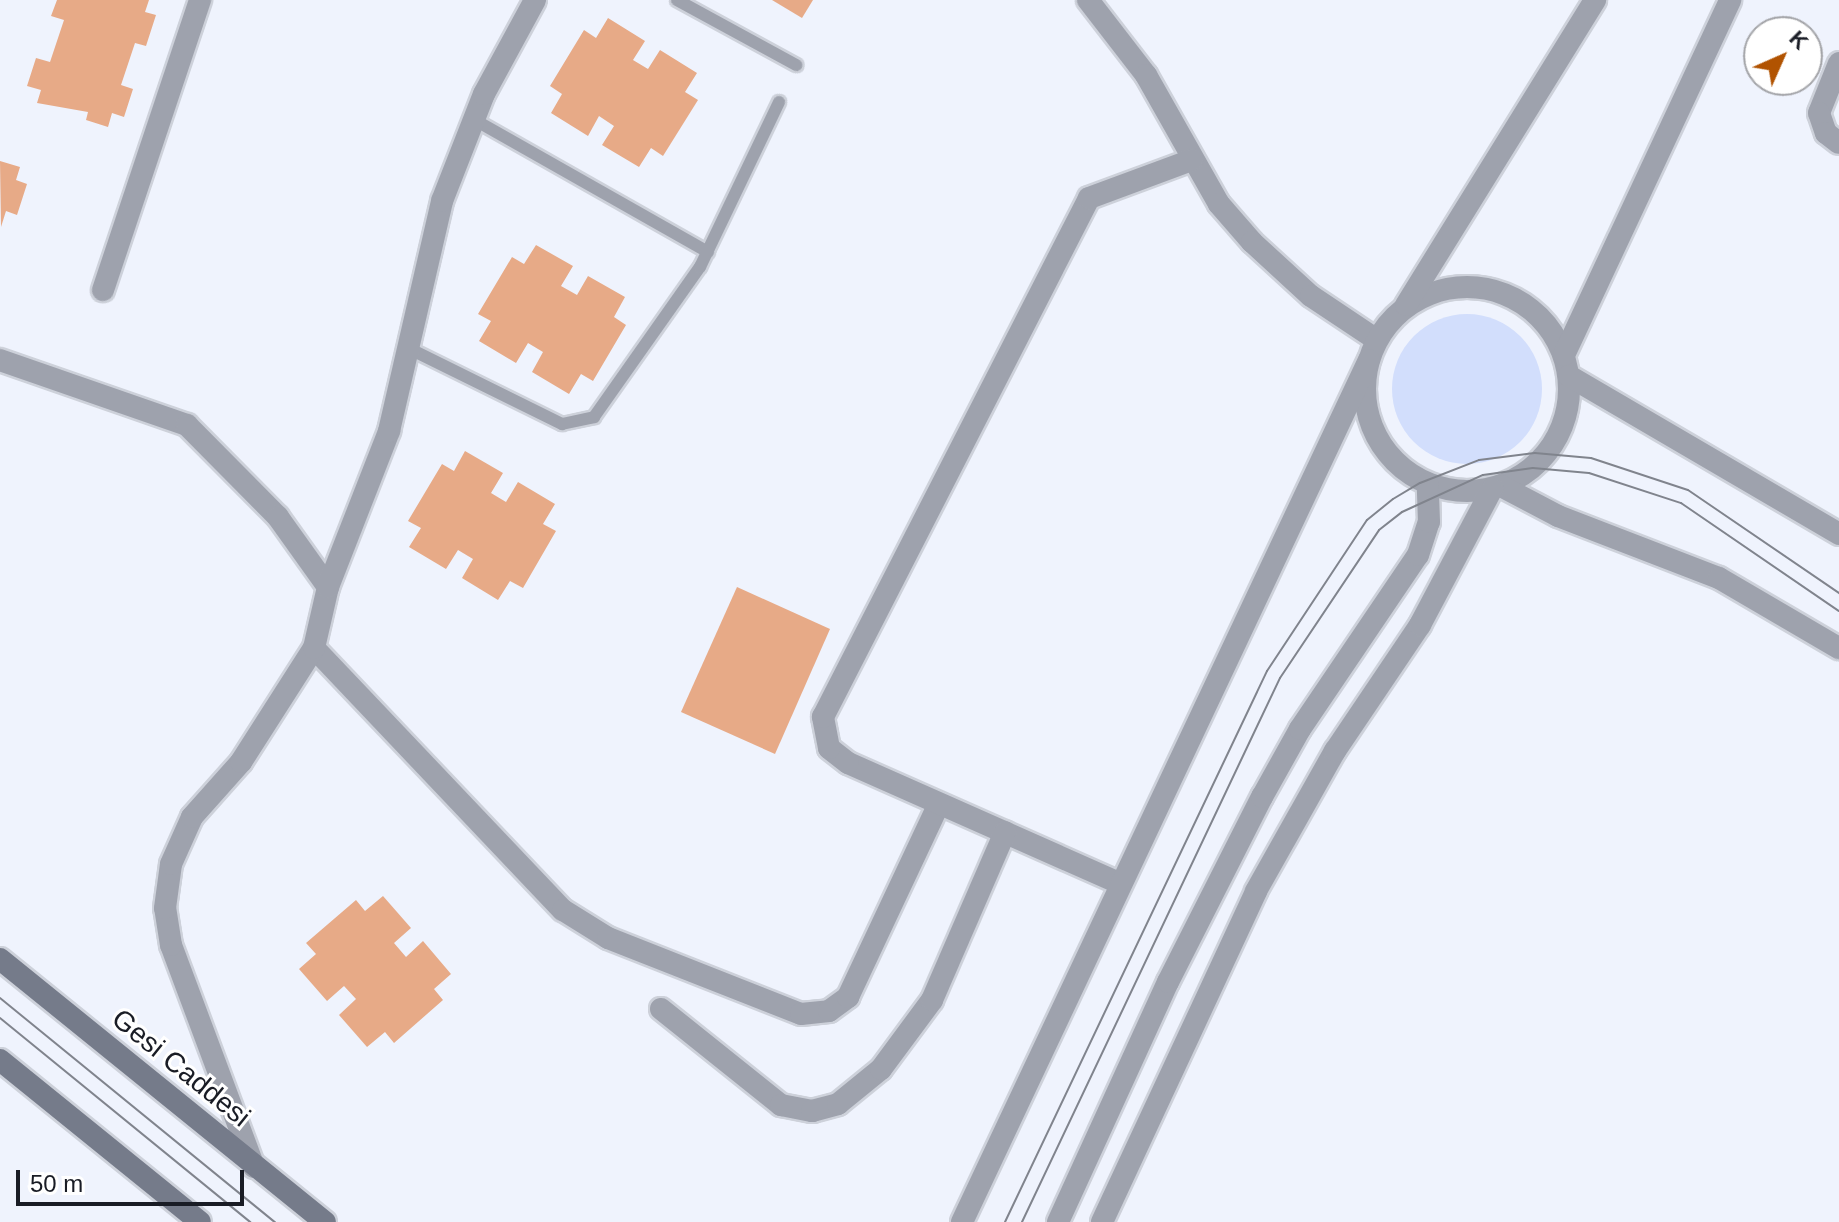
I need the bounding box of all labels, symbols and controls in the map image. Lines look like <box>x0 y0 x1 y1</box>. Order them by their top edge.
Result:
north arrow <box>1743 16 1823 96</box>
text: K <box>1784 26 1813 55</box>
street label: Gesi Caddesi <box>105 1002 257 1134</box>
scale bar <box>20 1154 248 1204</box>
text: 50 m <box>30 1170 83 1197</box>

